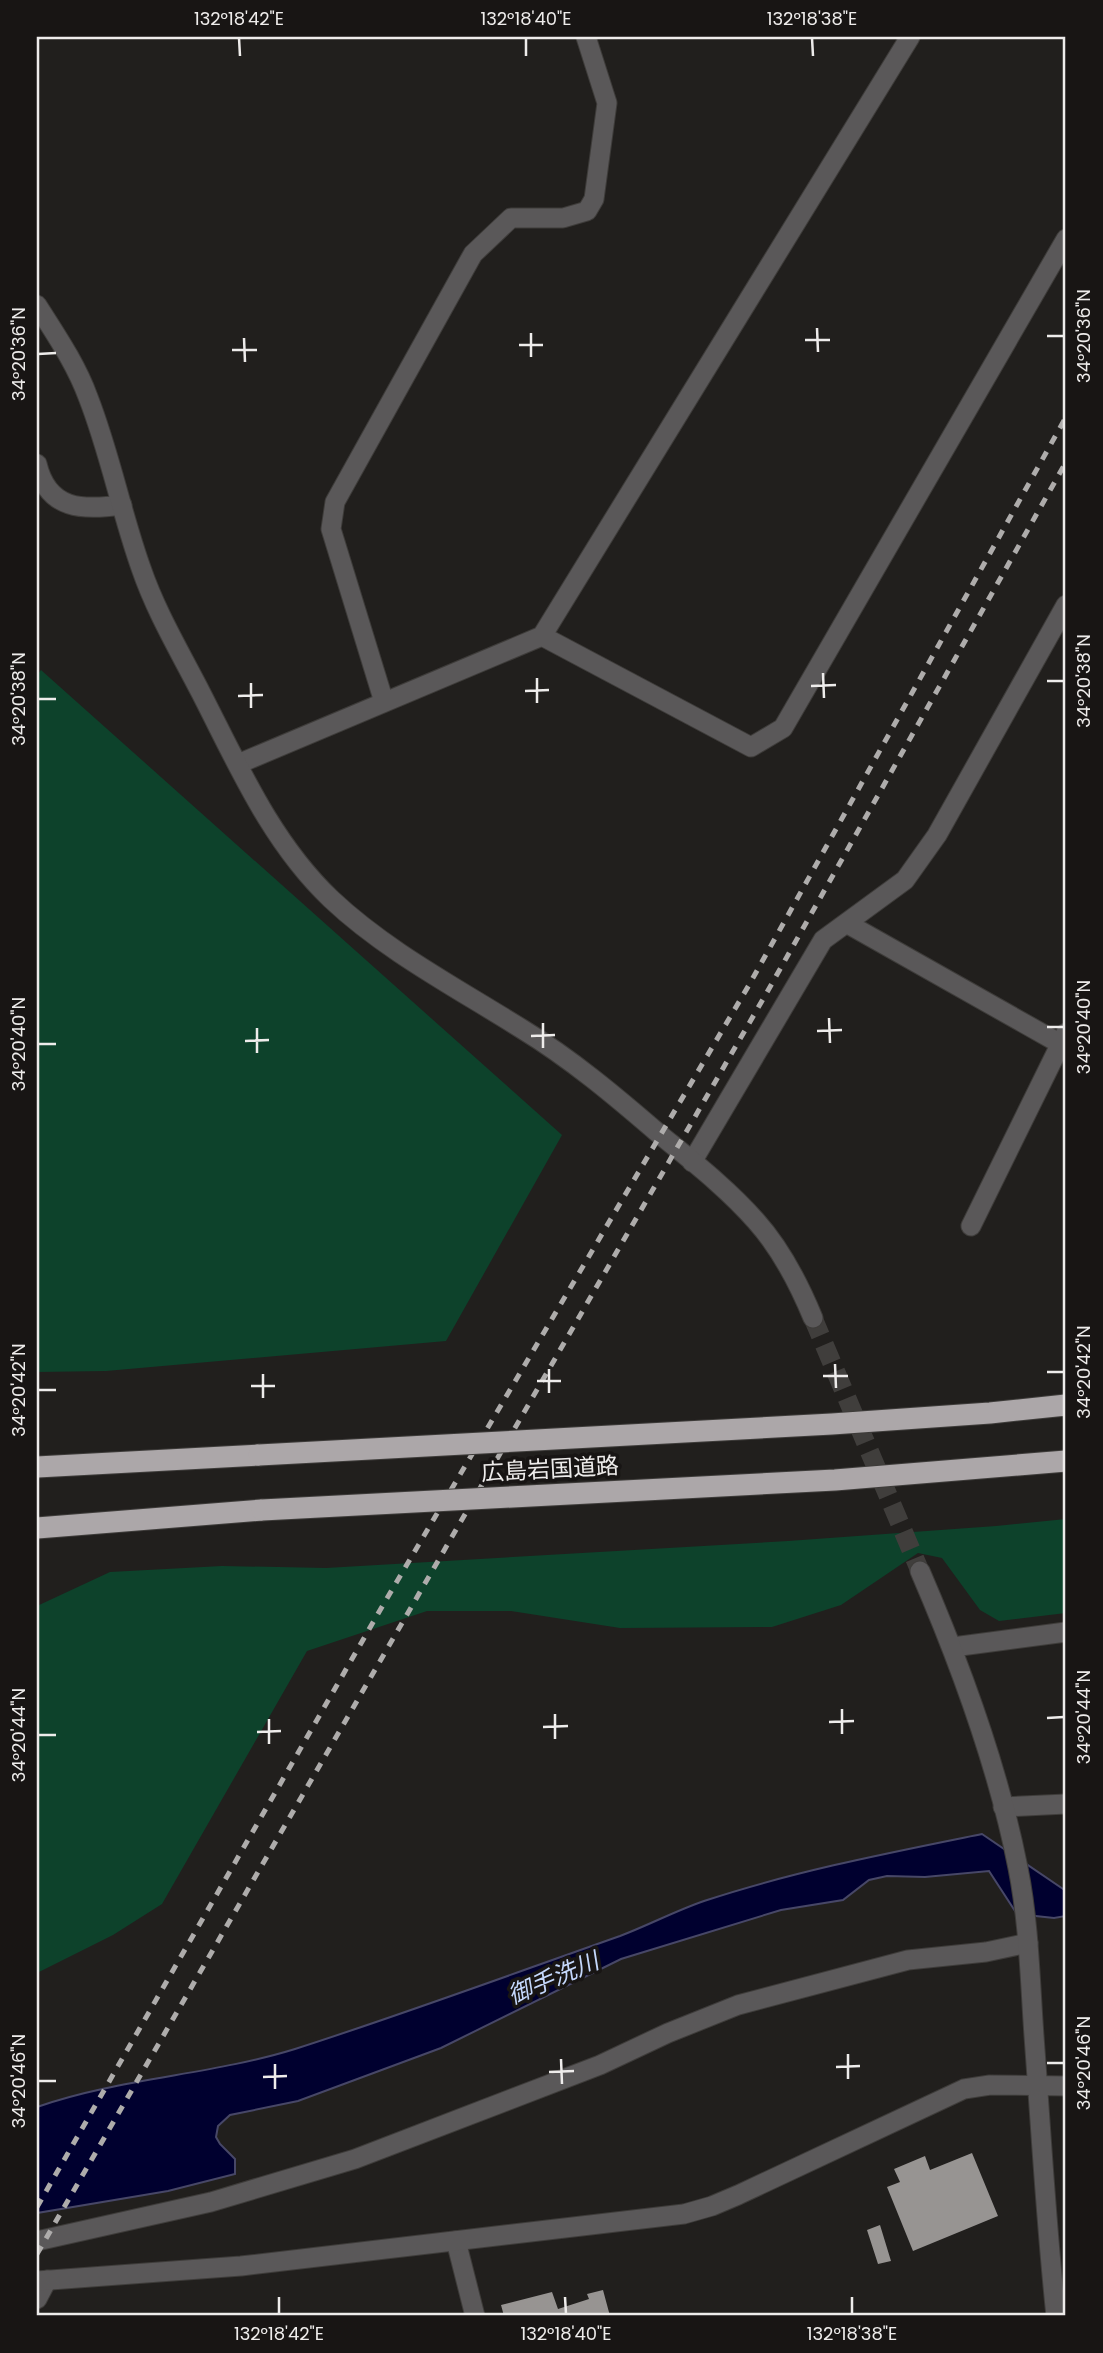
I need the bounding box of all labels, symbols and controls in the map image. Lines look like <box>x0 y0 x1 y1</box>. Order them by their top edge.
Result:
text: 132°18'42"E <box>194 6 284 31</box>
text: 132°18'40"E <box>480 6 572 31</box>
text: 132°18'38"E <box>767 6 857 31</box>
text: 34°20'36"N <box>1071 289 1096 383</box>
text: 34°20'36"N <box>6 307 31 401</box>
text: 34°20'38"N <box>1071 634 1096 728</box>
text: 34°20'38"N <box>6 652 31 746</box>
text: 34°20'40"N <box>1071 980 1096 1074</box>
text: 34°20'40"N <box>6 997 31 1091</box>
text: 34°20'42"N <box>1071 1325 1096 1419</box>
text: 34°20'42"N <box>6 1343 31 1437</box>
street label: 広島岩国道路 <box>480 1449 620 1489</box>
text: 34°20'44"N <box>1071 1670 1096 1764</box>
text: 34°20'44"N <box>6 1688 31 1782</box>
water label: 御手洗川 <box>502 1943 606 2012</box>
text: 34°20'46"N <box>1071 2016 1096 2110</box>
text: 34°20'46"N <box>6 2034 31 2128</box>
text: 132°18'42"E <box>234 2321 324 2346</box>
text: 132°18'40"E <box>520 2321 612 2346</box>
text: 132°18'38"E <box>807 2321 897 2346</box>

